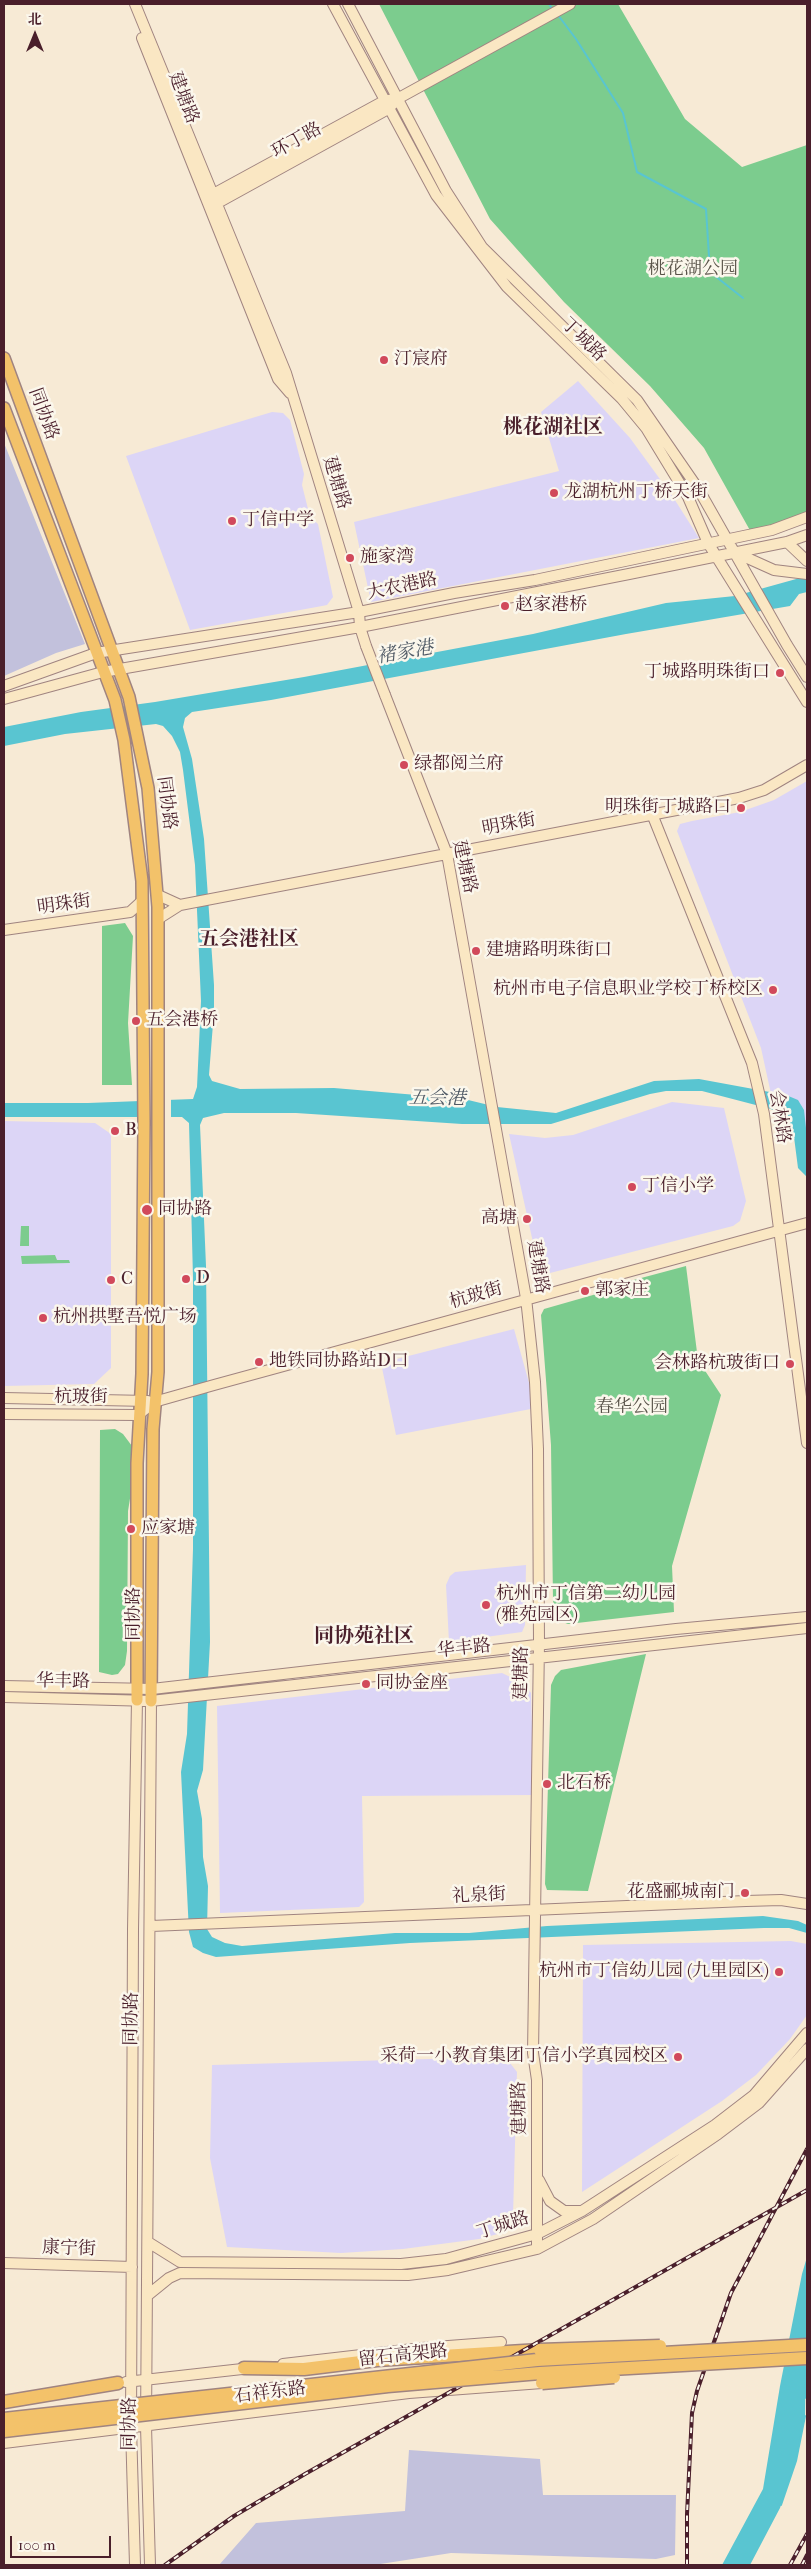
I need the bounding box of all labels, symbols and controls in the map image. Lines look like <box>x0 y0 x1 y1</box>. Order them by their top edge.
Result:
north arrow <box>10 10 60 60</box>
text: 北 <box>28 11 42 28</box>
street label: 建塘路 <box>163 69 203 127</box>
street label: 环丁路 <box>268 118 326 164</box>
park label: 桃花湖公园 <box>648 259 738 281</box>
street label: 丁城路 <box>556 313 610 367</box>
place label: 汀宸府 <box>394 349 448 371</box>
marker: 汀宸府 <box>378 354 390 366</box>
street label: 同协路 <box>24 385 62 443</box>
district label: 桃花湖社区 <box>503 416 603 440</box>
street label: 建塘路 <box>318 454 354 512</box>
place label: 龙湖杭州丁桥天街 <box>564 482 708 504</box>
marker: 龙湖杭州丁桥天街 <box>548 487 560 499</box>
place label: 丁信中学 <box>242 510 314 532</box>
marker: 丁信中学 <box>226 515 238 527</box>
place label: 施家湾 <box>360 547 414 569</box>
marker: 施家湾 <box>344 552 356 564</box>
street label: 大农港路 <box>365 569 439 605</box>
place label: 赵家港桥 <box>515 595 587 617</box>
marker: 赵家港桥 <box>499 600 511 612</box>
water label: 褚家港 <box>375 637 435 669</box>
place label: 丁城路明珠街口 <box>644 662 770 684</box>
marker: 丁城路明珠街口 <box>774 667 786 679</box>
place label: 绿都阅兰府 <box>414 754 504 776</box>
marker: 绿都阅兰府 <box>398 759 410 771</box>
street label: 同协路 <box>152 775 180 831</box>
place label: 明珠街丁城路口 <box>605 797 731 819</box>
marker: 明珠街丁城路口 <box>735 802 747 814</box>
street label: 明珠街 <box>480 809 538 841</box>
street label: 建塘路 <box>447 838 481 896</box>
street label: 明珠街 <box>36 891 92 919</box>
district label: 五会港社区 <box>199 928 299 952</box>
place label: 建塘路明珠街口 <box>486 940 612 962</box>
marker: 建塘路明珠街口 <box>470 945 482 957</box>
place label: 杭州市电子信息职业学校丁桥校区 <box>493 979 763 1001</box>
marker: 杭州市电子信息职业学校丁桥校区 <box>767 984 779 996</box>
place label: 五会港桥 <box>146 1010 218 1032</box>
marker: 五会港桥 <box>130 1015 142 1027</box>
water label: 五会港 <box>408 1087 466 1111</box>
street label: 会林路 <box>764 1089 794 1145</box>
place label: B <box>125 1120 137 1142</box>
marker: B <box>109 1125 121 1137</box>
place label: 丁信小学 <box>642 1176 714 1198</box>
marker: 丁信小学 <box>626 1181 638 1193</box>
place label: 同协路 <box>158 1199 212 1221</box>
marker: 同协路 <box>140 1203 154 1217</box>
place label: 高塘 <box>481 1208 517 1230</box>
marker: 高塘 <box>521 1213 533 1225</box>
street label: 建塘路 <box>522 1239 552 1295</box>
place label: D <box>196 1268 210 1290</box>
place label: C <box>121 1269 133 1291</box>
marker: D <box>180 1273 192 1285</box>
marker: C <box>105 1274 117 1286</box>
street label: 杭玻街 <box>447 1278 505 1314</box>
place label: 郭家庄 <box>595 1280 649 1302</box>
marker: 郭家庄 <box>579 1285 591 1297</box>
place label: 杭州拱墅吾悦广场 <box>53 1307 197 1329</box>
marker: 杭州拱墅吾悦广场 <box>37 1312 49 1324</box>
place label: 地铁同协路站D口 <box>269 1351 409 1373</box>
place label: 会林路杭玻街口 <box>654 1353 780 1375</box>
marker: 地铁同协路站D口 <box>253 1356 265 1368</box>
marker: 会林路杭玻街口 <box>784 1358 796 1370</box>
street label: 杭玻街 <box>54 1387 108 1409</box>
park label: 春华公园 <box>596 1397 668 1419</box>
place label: 应家塘 <box>141 1518 195 1540</box>
marker: 应家塘 <box>125 1523 137 1535</box>
place label: 杭州市丁信第二幼儿园 (雅苑园区) <box>496 1584 676 1626</box>
street label: 同协路 <box>124 1587 146 1641</box>
marker: 杭州市丁信第二幼儿园 (雅苑园区) <box>480 1599 492 1611</box>
district label: 同协苑社区 <box>314 1625 414 1649</box>
street label: 华丰路 <box>436 1635 492 1663</box>
street label: 建塘路 <box>511 1646 533 1700</box>
street label: 华丰路 <box>36 1671 90 1693</box>
place label: 同协金座 <box>376 1673 448 1695</box>
marker: 同协金座 <box>360 1678 372 1690</box>
place label: 北石桥 <box>557 1773 611 1795</box>
marker: 北石桥 <box>541 1778 553 1790</box>
place label: 花盛郦城南门 <box>627 1882 735 1904</box>
street label: 礼泉街 <box>451 1884 507 1908</box>
marker: 花盛郦城南门 <box>739 1887 751 1899</box>
place label: 杭州市丁信幼儿园 (九里园区) <box>539 1961 769 1983</box>
marker: 杭州市丁信幼儿园 (九里园区) <box>773 1966 785 1978</box>
street label: 同协路 <box>121 1992 143 2046</box>
place label: 采荷一小教育集团丁信小学真园校区 <box>380 2046 668 2068</box>
marker: 采荷一小教育集团丁信小学真园校区 <box>672 2051 684 2063</box>
street label: 建塘路 <box>509 2081 531 2135</box>
street label: 丁城路 <box>474 2207 532 2245</box>
street label: 康宁街 <box>42 2237 96 2261</box>
street label: 留石高架路 <box>357 2341 449 2371</box>
street label: 石祥东路 <box>233 2378 307 2408</box>
street label: 同协路 <box>119 2397 141 2451</box>
scale bar <box>12 2526 114 2558</box>
text: 100 m <box>18 2536 56 2554</box>

